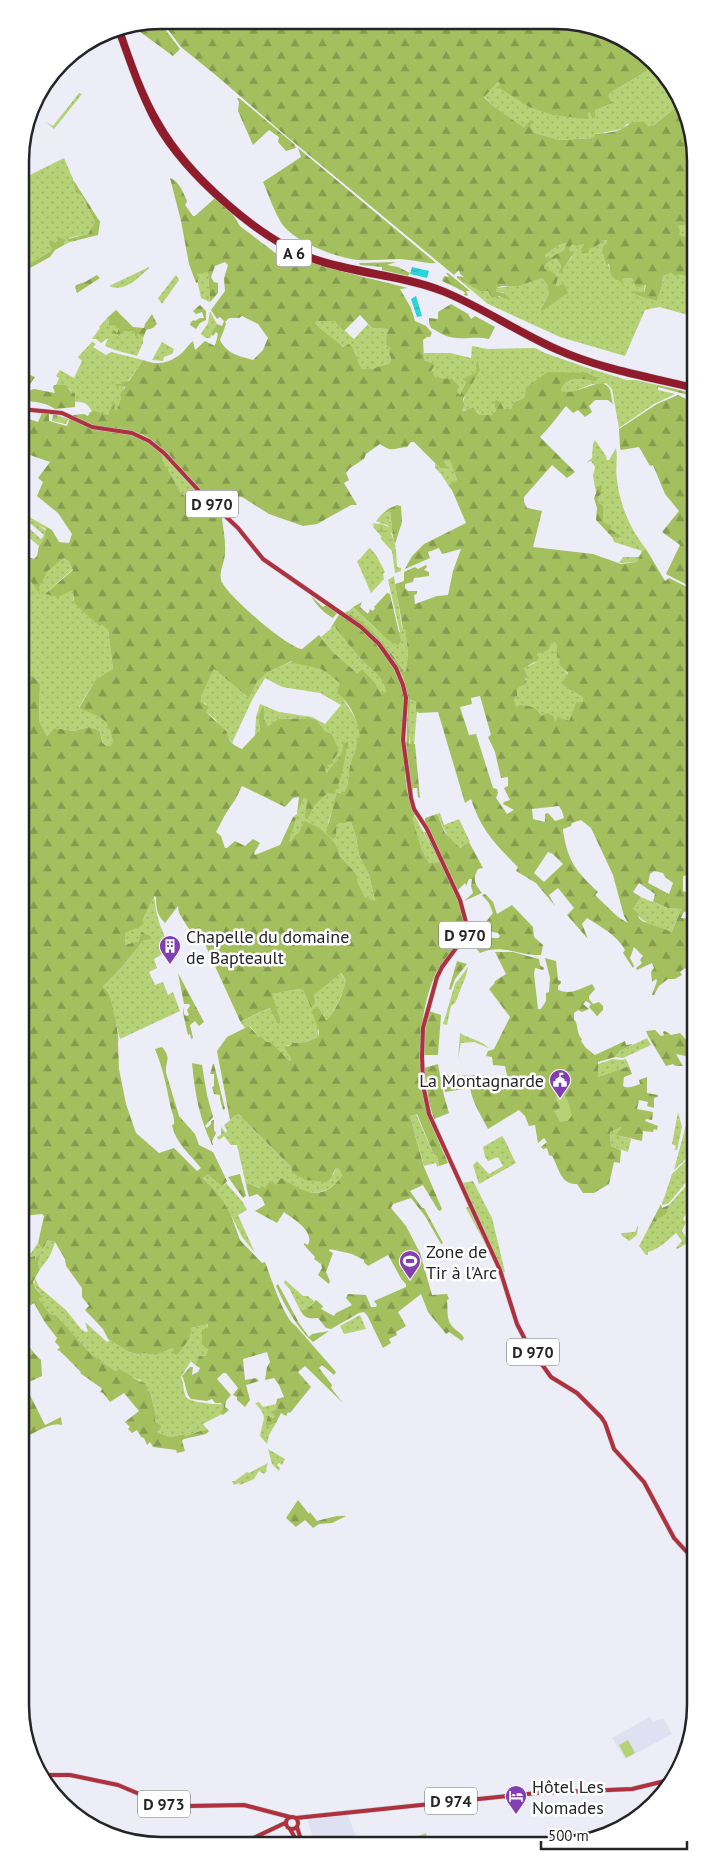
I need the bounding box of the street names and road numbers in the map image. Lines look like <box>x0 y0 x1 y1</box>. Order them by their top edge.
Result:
road number: A 6 <box>276 240 312 266</box>
road number: D 970 <box>186 490 238 518</box>
road number: D 970 <box>439 922 491 948</box>
road number: D 970 <box>507 1338 559 1365</box>
road number: D 974 <box>425 1788 477 1814</box>
road number: D 973 <box>138 1790 190 1818</box>

